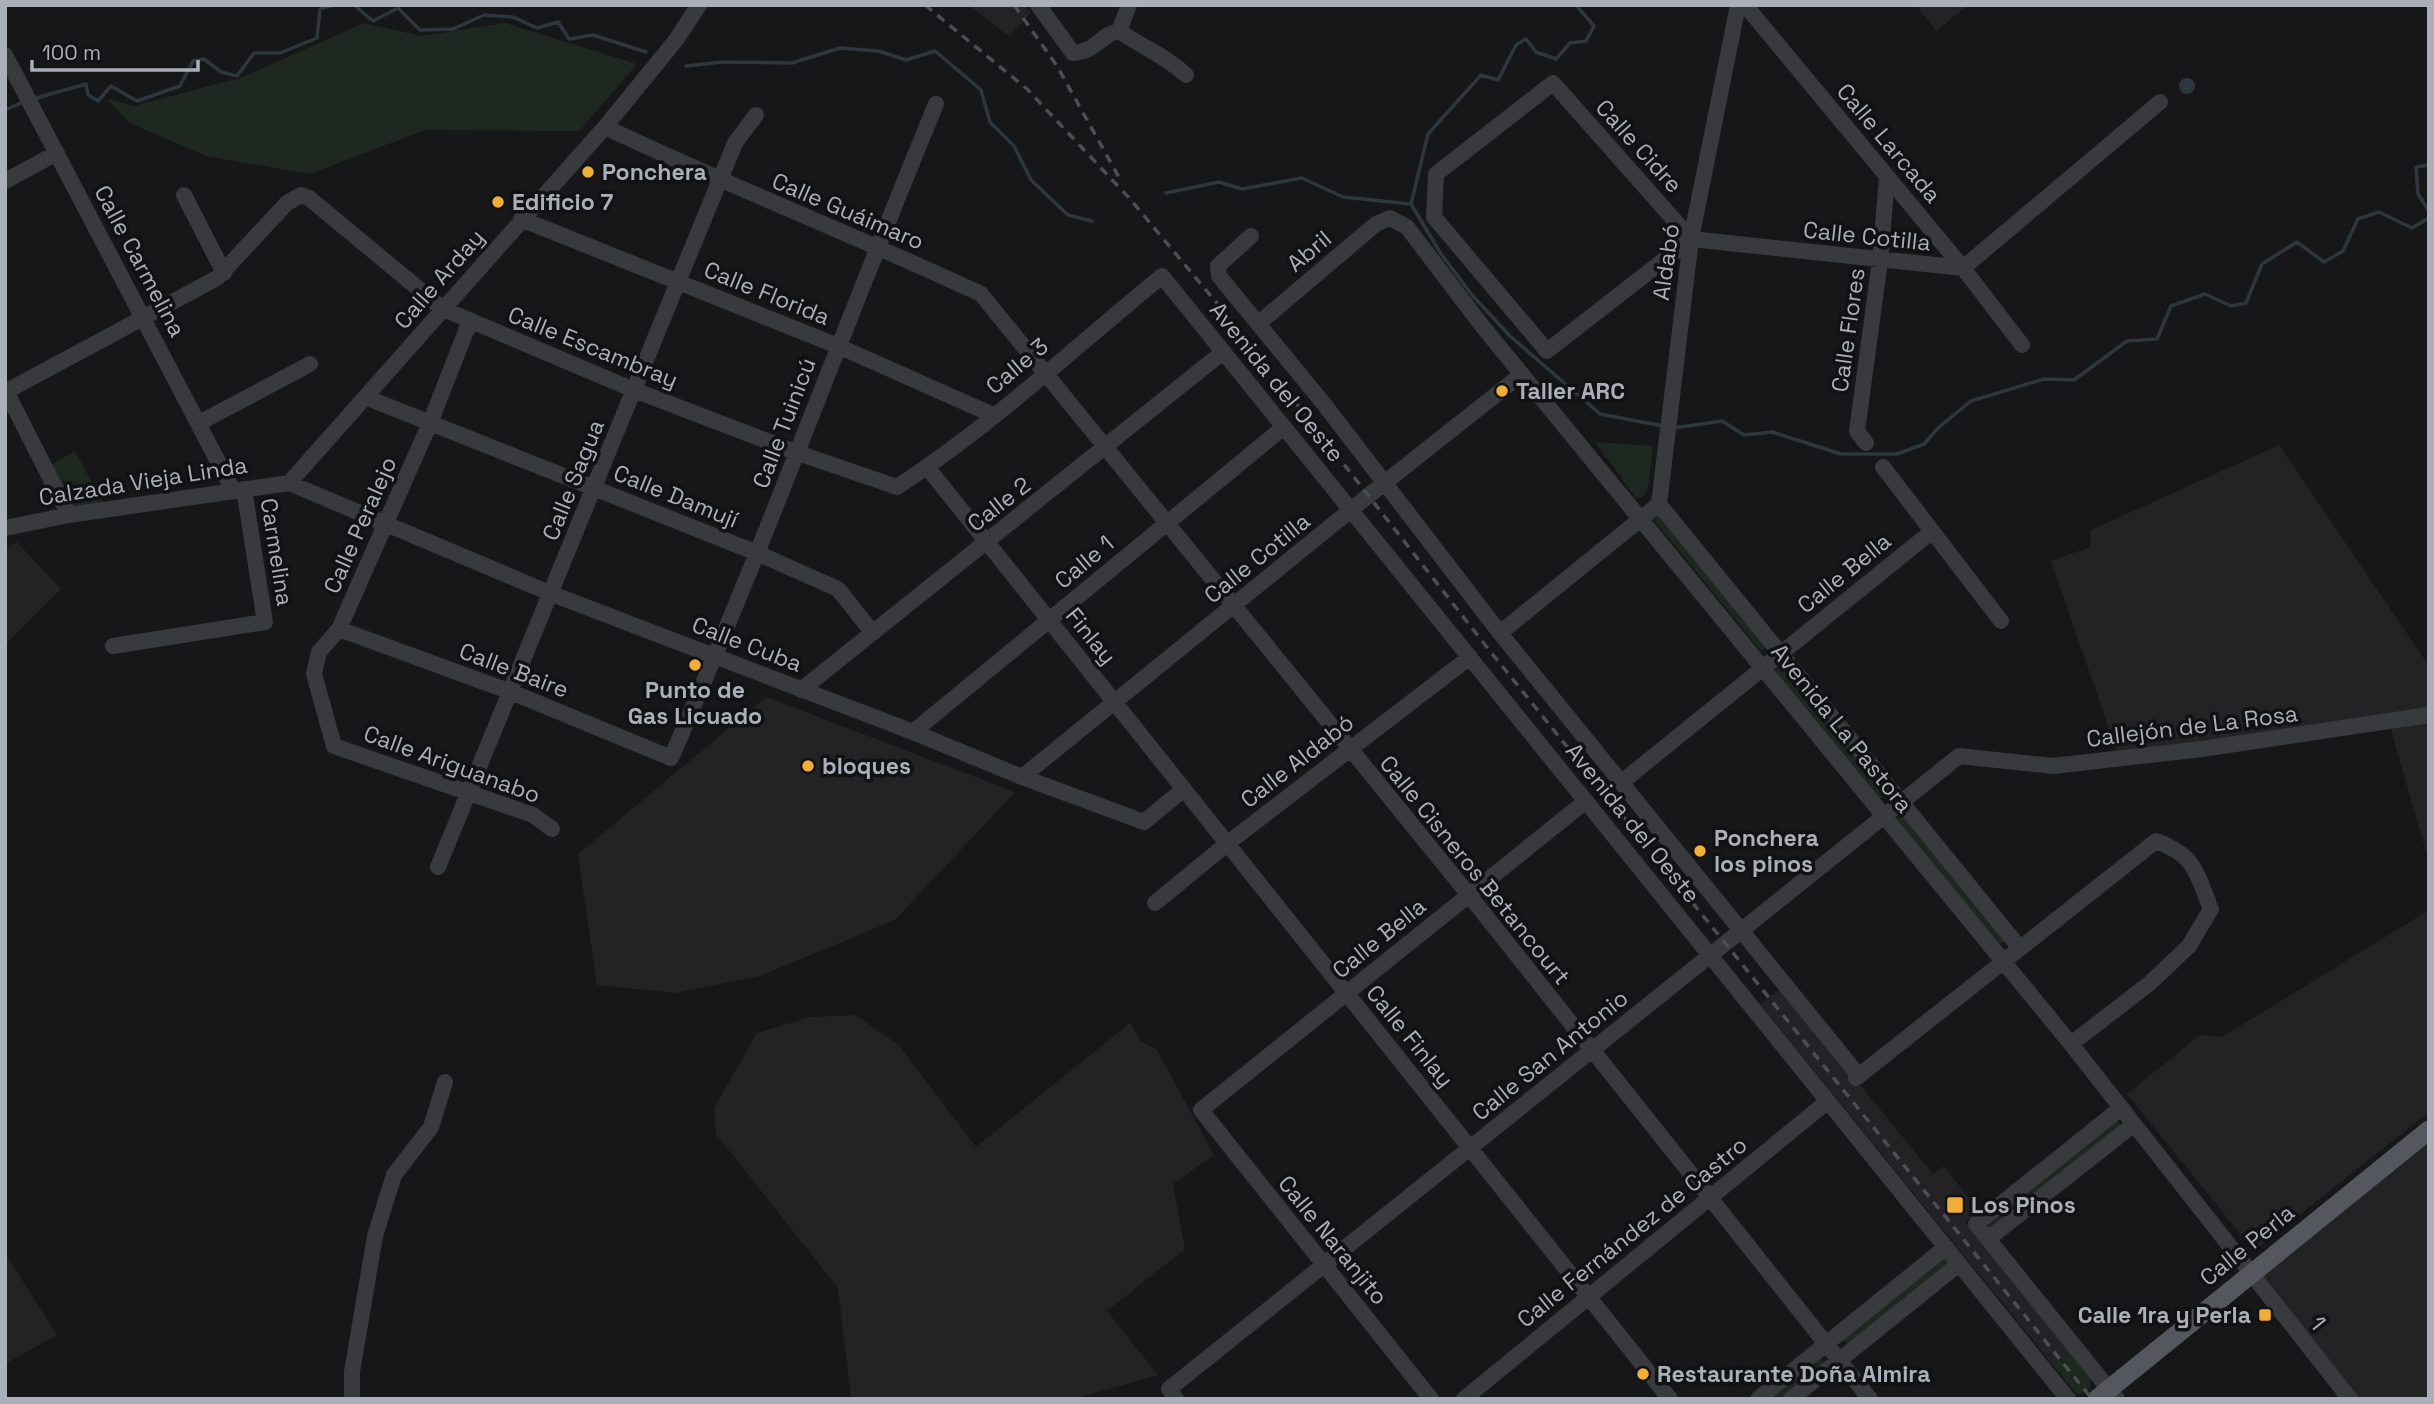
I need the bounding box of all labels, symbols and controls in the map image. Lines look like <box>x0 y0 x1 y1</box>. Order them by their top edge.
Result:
scale bar <box>32 28 198 72</box>
text: 100 m <box>42 39 101 66</box>
street label: Calle Larcada <box>1830 77 1948 209</box>
street label: Calle Cidre <box>1589 93 1689 199</box>
place label: Ponchera <box>602 157 707 187</box>
marker: Ponchera <box>580 164 596 180</box>
street label: Calle Guáimaro <box>767 165 929 257</box>
street label: Calle Carmelina <box>87 180 193 342</box>
place label: Edificio 7 <box>512 187 614 217</box>
marker: Edificio 7 <box>490 194 506 210</box>
street label: Calle Cotilla <box>1802 214 1932 258</box>
street label: Aldabó <box>1646 222 1686 302</box>
street label: Calle Arday <box>387 223 491 335</box>
street label: Abril <box>1280 224 1338 278</box>
street label: Calle Florida <box>700 254 834 332</box>
street label: Calle Flores <box>1824 266 1872 394</box>
street label: Avenida del Oeste <box>1203 296 1351 468</box>
street label: Calle Escambray <box>504 299 682 395</box>
street label: Calle 3 <box>980 331 1054 401</box>
street label: Calle Tuinicú <box>745 354 823 492</box>
place label: Taller ARC <box>1516 376 1625 406</box>
marker: Taller ARC <box>1494 383 1510 399</box>
street label: Calle Sagua <box>535 415 611 545</box>
street label: Calzada Vieja Linda <box>37 450 249 512</box>
street label: Calle Peralejo <box>317 452 403 598</box>
street label: Calle Damují <box>609 457 743 535</box>
street label: Calle 2 <box>961 470 1037 538</box>
street label: Carmelina <box>254 496 300 608</box>
street label: Calle Cotilla <box>1198 506 1316 610</box>
street label: Calle Bella <box>1791 526 1897 620</box>
street label: Calle 1 <box>1048 529 1120 595</box>
street label: Finlay <box>1059 601 1123 671</box>
street label: Calle Cuba <box>688 609 806 679</box>
street label: Calle Baire <box>455 635 573 705</box>
street label: Avenida La Pastora <box>1764 637 1920 819</box>
marker: Punto de Gas Licuado <box>687 657 703 673</box>
place label: Punto de Gas Licuado <box>628 675 762 731</box>
street label: Callejón de La Rosa <box>2085 698 2299 754</box>
street label: Calle Aldabó <box>1234 707 1360 815</box>
street label: Calle Ariguanabo <box>360 718 544 810</box>
street label: Avenida del Oeste <box>1559 737 1707 909</box>
street label: Calle Cisneros Betancourt <box>1373 749 1577 991</box>
place label: bloques <box>822 751 911 781</box>
marker: bloques <box>800 758 816 774</box>
place label: Ponchera los pinos <box>1714 823 1819 879</box>
marker: Ponchera los pinos <box>1692 843 1708 859</box>
street label: Calle Bella <box>1326 891 1432 985</box>
street label: Calle Finlay <box>1359 979 1461 1093</box>
street label: Calle San Antonio <box>1466 983 1634 1127</box>
street label: Calle Fernández de Castro <box>1511 1130 1753 1334</box>
street label: Calle Naranjito <box>1271 1169 1395 1311</box>
place label: Los Pinos <box>1971 1190 2076 1220</box>
marker: Los Pinos <box>1945 1195 1965 1215</box>
street label: Calle Perla <box>2193 1198 2301 1292</box>
place label: Calle 1ra y Perla <box>2078 1300 2251 1330</box>
marker: Calle 1ra y Perla <box>2257 1307 2273 1323</box>
street label: 1 <box>2303 1310 2333 1336</box>
place label: Restaurante Doña Almira <box>1657 1359 1930 1389</box>
marker: Restaurante Doña Almira <box>1635 1366 1651 1382</box>

